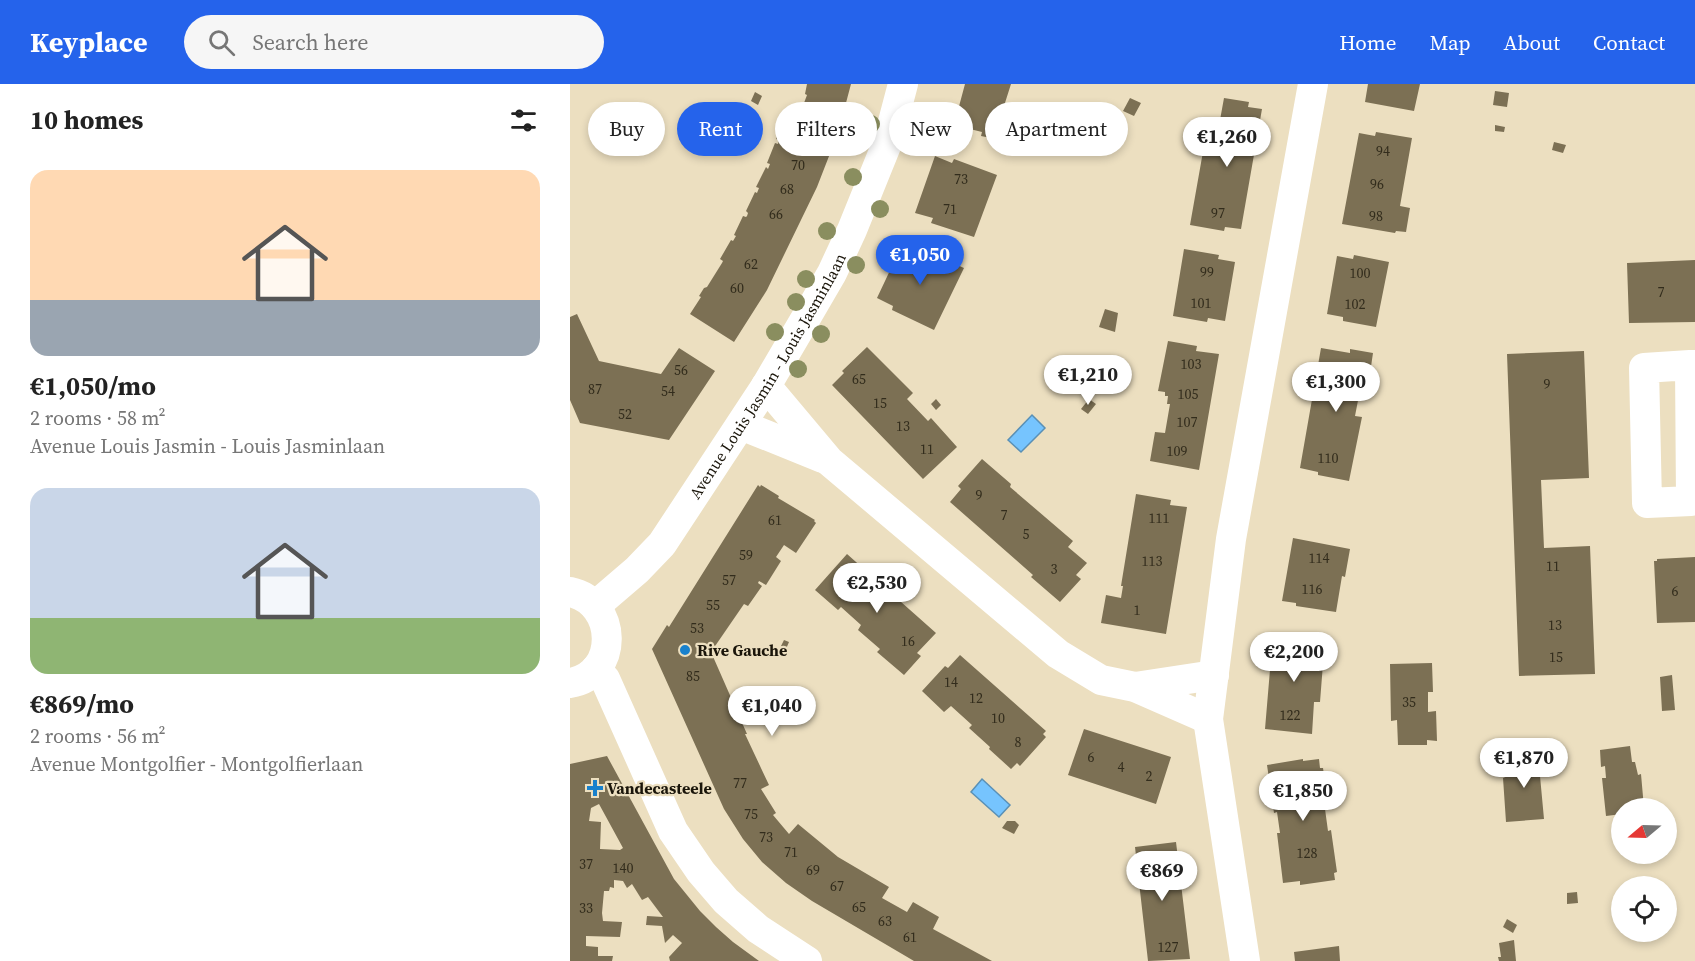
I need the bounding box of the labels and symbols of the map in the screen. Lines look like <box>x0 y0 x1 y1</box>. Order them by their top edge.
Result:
pin: €1,260 <box>1178 117 1276 168</box>
house number: 94 <box>1376 141 1390 161</box>
house number: 70 <box>791 155 805 175</box>
house number: 73 <box>954 169 968 189</box>
house number: 96 <box>1370 174 1384 194</box>
house number: 68 <box>780 179 794 199</box>
house number: 71 <box>943 199 957 219</box>
house number: 97 <box>1211 203 1225 223</box>
house number: 66 <box>769 204 783 224</box>
house number: 98 <box>1369 206 1383 226</box>
pin: €1,050 <box>871 235 969 286</box>
street label: Avenue Louis Jasmin - Louis Jasminlaan <box>684 249 851 503</box>
house number: 62 <box>744 254 758 274</box>
house number: 99 <box>1200 262 1214 282</box>
house number: 100 <box>1350 263 1371 283</box>
house number: 60 <box>730 278 744 298</box>
house number: 7 <box>1658 282 1665 302</box>
house number: 101 <box>1191 293 1212 313</box>
house number: 102 <box>1345 294 1366 314</box>
house number: 103 <box>1181 354 1202 374</box>
pin: €1,210 <box>1039 355 1137 406</box>
house number: 56 <box>674 360 688 380</box>
pin: €1,300 <box>1287 362 1385 413</box>
house number: 65 <box>852 369 866 389</box>
house number: 9 <box>1544 374 1551 394</box>
house number: 87 <box>588 379 602 399</box>
house number: 54 <box>661 381 675 401</box>
house number: 105 <box>1178 384 1199 404</box>
house number: 15 <box>873 393 887 413</box>
house number: 52 <box>618 404 632 424</box>
house number: 107 <box>1177 412 1198 432</box>
house number: 13 <box>896 416 910 436</box>
house number: 11 <box>920 439 934 459</box>
house number: 109 <box>1167 441 1188 461</box>
house number: 110 <box>1318 448 1339 468</box>
house number: 9 <box>976 485 983 505</box>
house number: 7 <box>1001 505 1008 525</box>
house number: 111 <box>1149 508 1170 528</box>
house number: 61 <box>768 510 782 530</box>
house number: 5 <box>1023 524 1030 544</box>
house number: 59 <box>739 545 753 565</box>
house number: 114 <box>1309 548 1330 568</box>
house number: 113 <box>1142 551 1163 571</box>
house number: 11 <box>1546 556 1560 576</box>
house number: 3 <box>1051 559 1058 579</box>
pin: €2,530 <box>828 563 926 614</box>
house number: 57 <box>722 570 736 590</box>
house number: 116 <box>1302 579 1323 599</box>
house number: 6 <box>1672 581 1679 601</box>
house number: 55 <box>706 595 720 615</box>
house number: 1 <box>1134 600 1141 620</box>
house number: 13 <box>1548 615 1562 635</box>
house number: 53 <box>690 618 704 638</box>
house number: 16 <box>901 631 915 651</box>
pin: €2,200 <box>1245 632 1343 683</box>
place label: Rive Gauche <box>697 639 787 661</box>
marker: Rive Gauche <box>678 643 692 657</box>
house number: 15 <box>1549 647 1563 667</box>
house number: 85 <box>686 666 700 686</box>
house number: 14 <box>944 672 958 692</box>
pin: €1,040 <box>723 686 821 737</box>
house number: 12 <box>969 688 983 708</box>
house number: 35 <box>1402 692 1416 712</box>
house number: 122 <box>1280 705 1301 725</box>
house number: 10 <box>991 708 1005 728</box>
house number: 8 <box>1015 732 1022 752</box>
pin: €1,870 <box>1475 738 1573 789</box>
house number: 6 <box>1088 747 1095 767</box>
house number: 4 <box>1118 757 1125 777</box>
house number: 2 <box>1146 766 1153 786</box>
pin: €1,850 <box>1254 771 1352 822</box>
house number: 77 <box>733 773 747 793</box>
place label: Vandecasteele <box>607 777 712 799</box>
marker: Vandecasteele <box>588 781 602 795</box>
north arrow <box>1611 798 1677 864</box>
house number: 75 <box>744 804 758 824</box>
house number: 73 <box>759 827 773 847</box>
house number: 71 <box>784 842 798 862</box>
house number: 128 <box>1297 843 1318 863</box>
pin: €869 <box>1126 851 1198 902</box>
house number: 37 <box>579 854 593 874</box>
house number: 140 <box>613 858 634 878</box>
house number: 69 <box>806 860 820 880</box>
house number: 67 <box>830 876 844 896</box>
house number: 65 <box>852 897 866 917</box>
house number: 33 <box>579 898 593 918</box>
house number: 63 <box>878 911 892 931</box>
house number: 61 <box>903 927 917 947</box>
house number: 127 <box>1158 937 1179 957</box>

